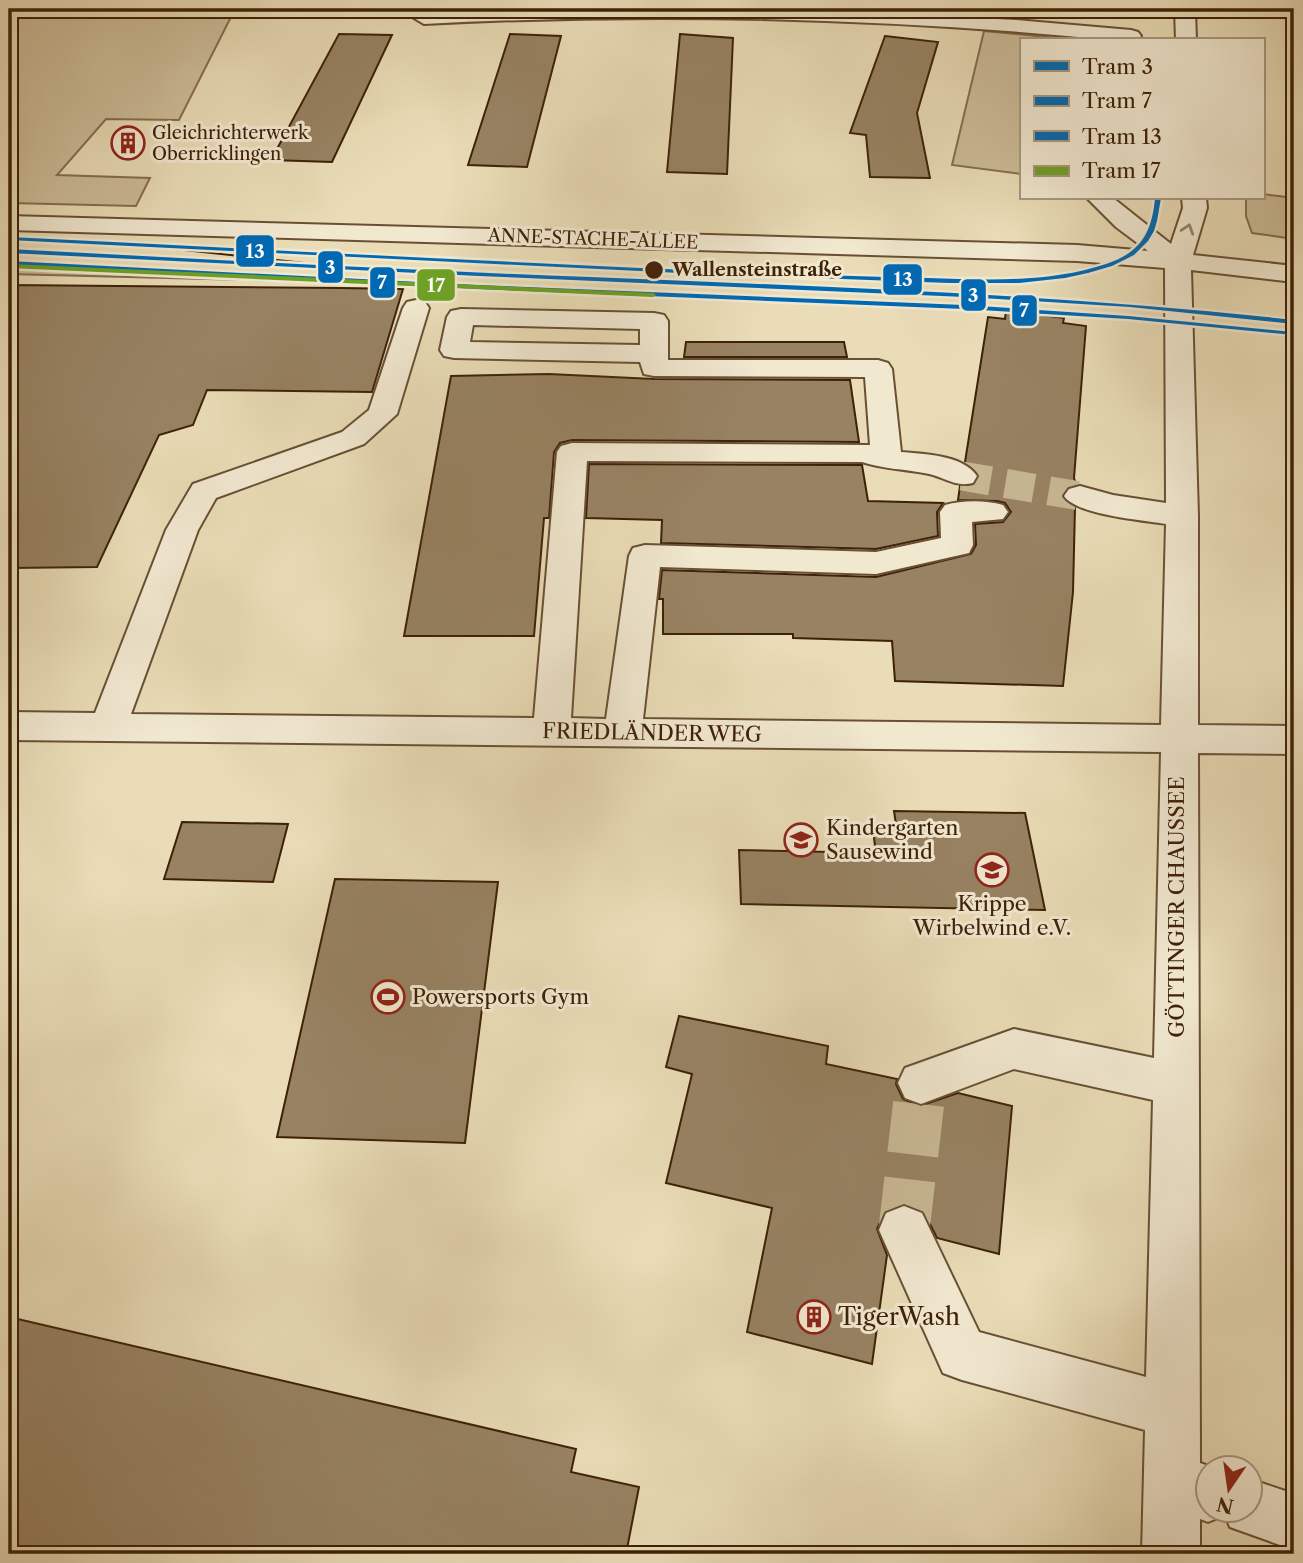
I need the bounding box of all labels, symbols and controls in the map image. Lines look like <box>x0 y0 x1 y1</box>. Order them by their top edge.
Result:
legend <box>1020 38 1264 200</box>
text: Tram 3 <box>1082 54 1153 79</box>
text: Tram 7 <box>1082 88 1152 113</box>
place label: Gleichrichterwerk Oberricklingen <box>152 122 310 165</box>
building icon: Gleichrichterwerk Oberricklingen <box>109 124 147 162</box>
text: Tram 13 <box>1082 124 1162 149</box>
text: Tram 17 <box>1082 158 1161 183</box>
street label: ANNE-STACHE-ALLEE <box>486 224 699 254</box>
one-way arrow <box>1180 224 1194 236</box>
line badge: 13 <box>235 234 275 268</box>
text: 13 <box>245 240 265 263</box>
line badge: 3 <box>317 250 344 284</box>
text: 3 <box>325 256 335 279</box>
marker: Wallensteinstraße <box>643 259 665 281</box>
place label: Wallensteinstraße <box>671 259 842 281</box>
line badge: 13 <box>882 263 923 296</box>
line badge: 7 <box>369 266 396 299</box>
line badge: 17 <box>416 268 456 302</box>
text: 13 <box>893 268 913 291</box>
text: 7 <box>377 271 387 294</box>
text: 17 <box>427 274 445 297</box>
line badge: 3 <box>960 278 987 312</box>
text: 3 <box>968 284 978 307</box>
line badge: 7 <box>1011 294 1038 327</box>
text: 7 <box>1019 299 1029 322</box>
street label: FRIEDLÄNDER WEG <box>542 718 762 747</box>
street label: GÖTTINGER CHAUSSEE <box>1164 776 1189 1038</box>
place label: Kindergarten Sausewind <box>826 815 958 864</box>
school or university icon: Kindergarten Sausewind <box>782 821 820 859</box>
school or university icon: Krippe Wirbelwind e.V. <box>973 851 1011 889</box>
place label: Krippe Wirbelwind e.V. <box>912 891 1071 940</box>
sports icon: Powersports Gym <box>369 978 407 1016</box>
place label: Powersports Gym <box>412 984 590 1009</box>
building icon: TigerWash <box>795 1298 833 1336</box>
place label: TigerWash <box>838 1302 960 1331</box>
north arrow <box>1194 1454 1264 1524</box>
text: N <box>1215 1492 1236 1518</box>

